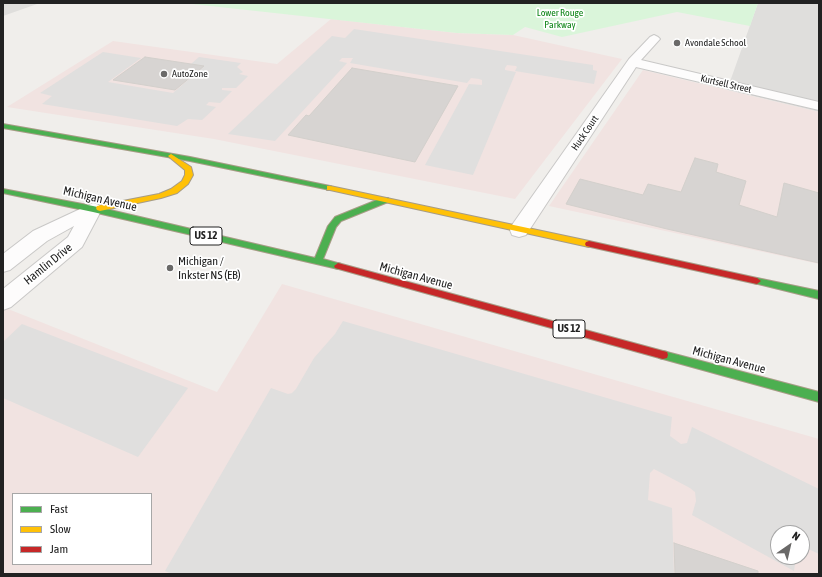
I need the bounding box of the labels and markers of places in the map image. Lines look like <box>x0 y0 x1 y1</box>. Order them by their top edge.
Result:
place label: Avondale School <box>685 37 746 49</box>
marker: Avondale School <box>672 38 682 48</box>
place label: AutoZone <box>172 68 208 80</box>
marker: AutoZone <box>159 69 169 79</box>
place label: Michigan / Inkster NS (EB) <box>178 254 241 282</box>
marker: Michigan / Inkster NS (EB) <box>165 263 175 273</box>

